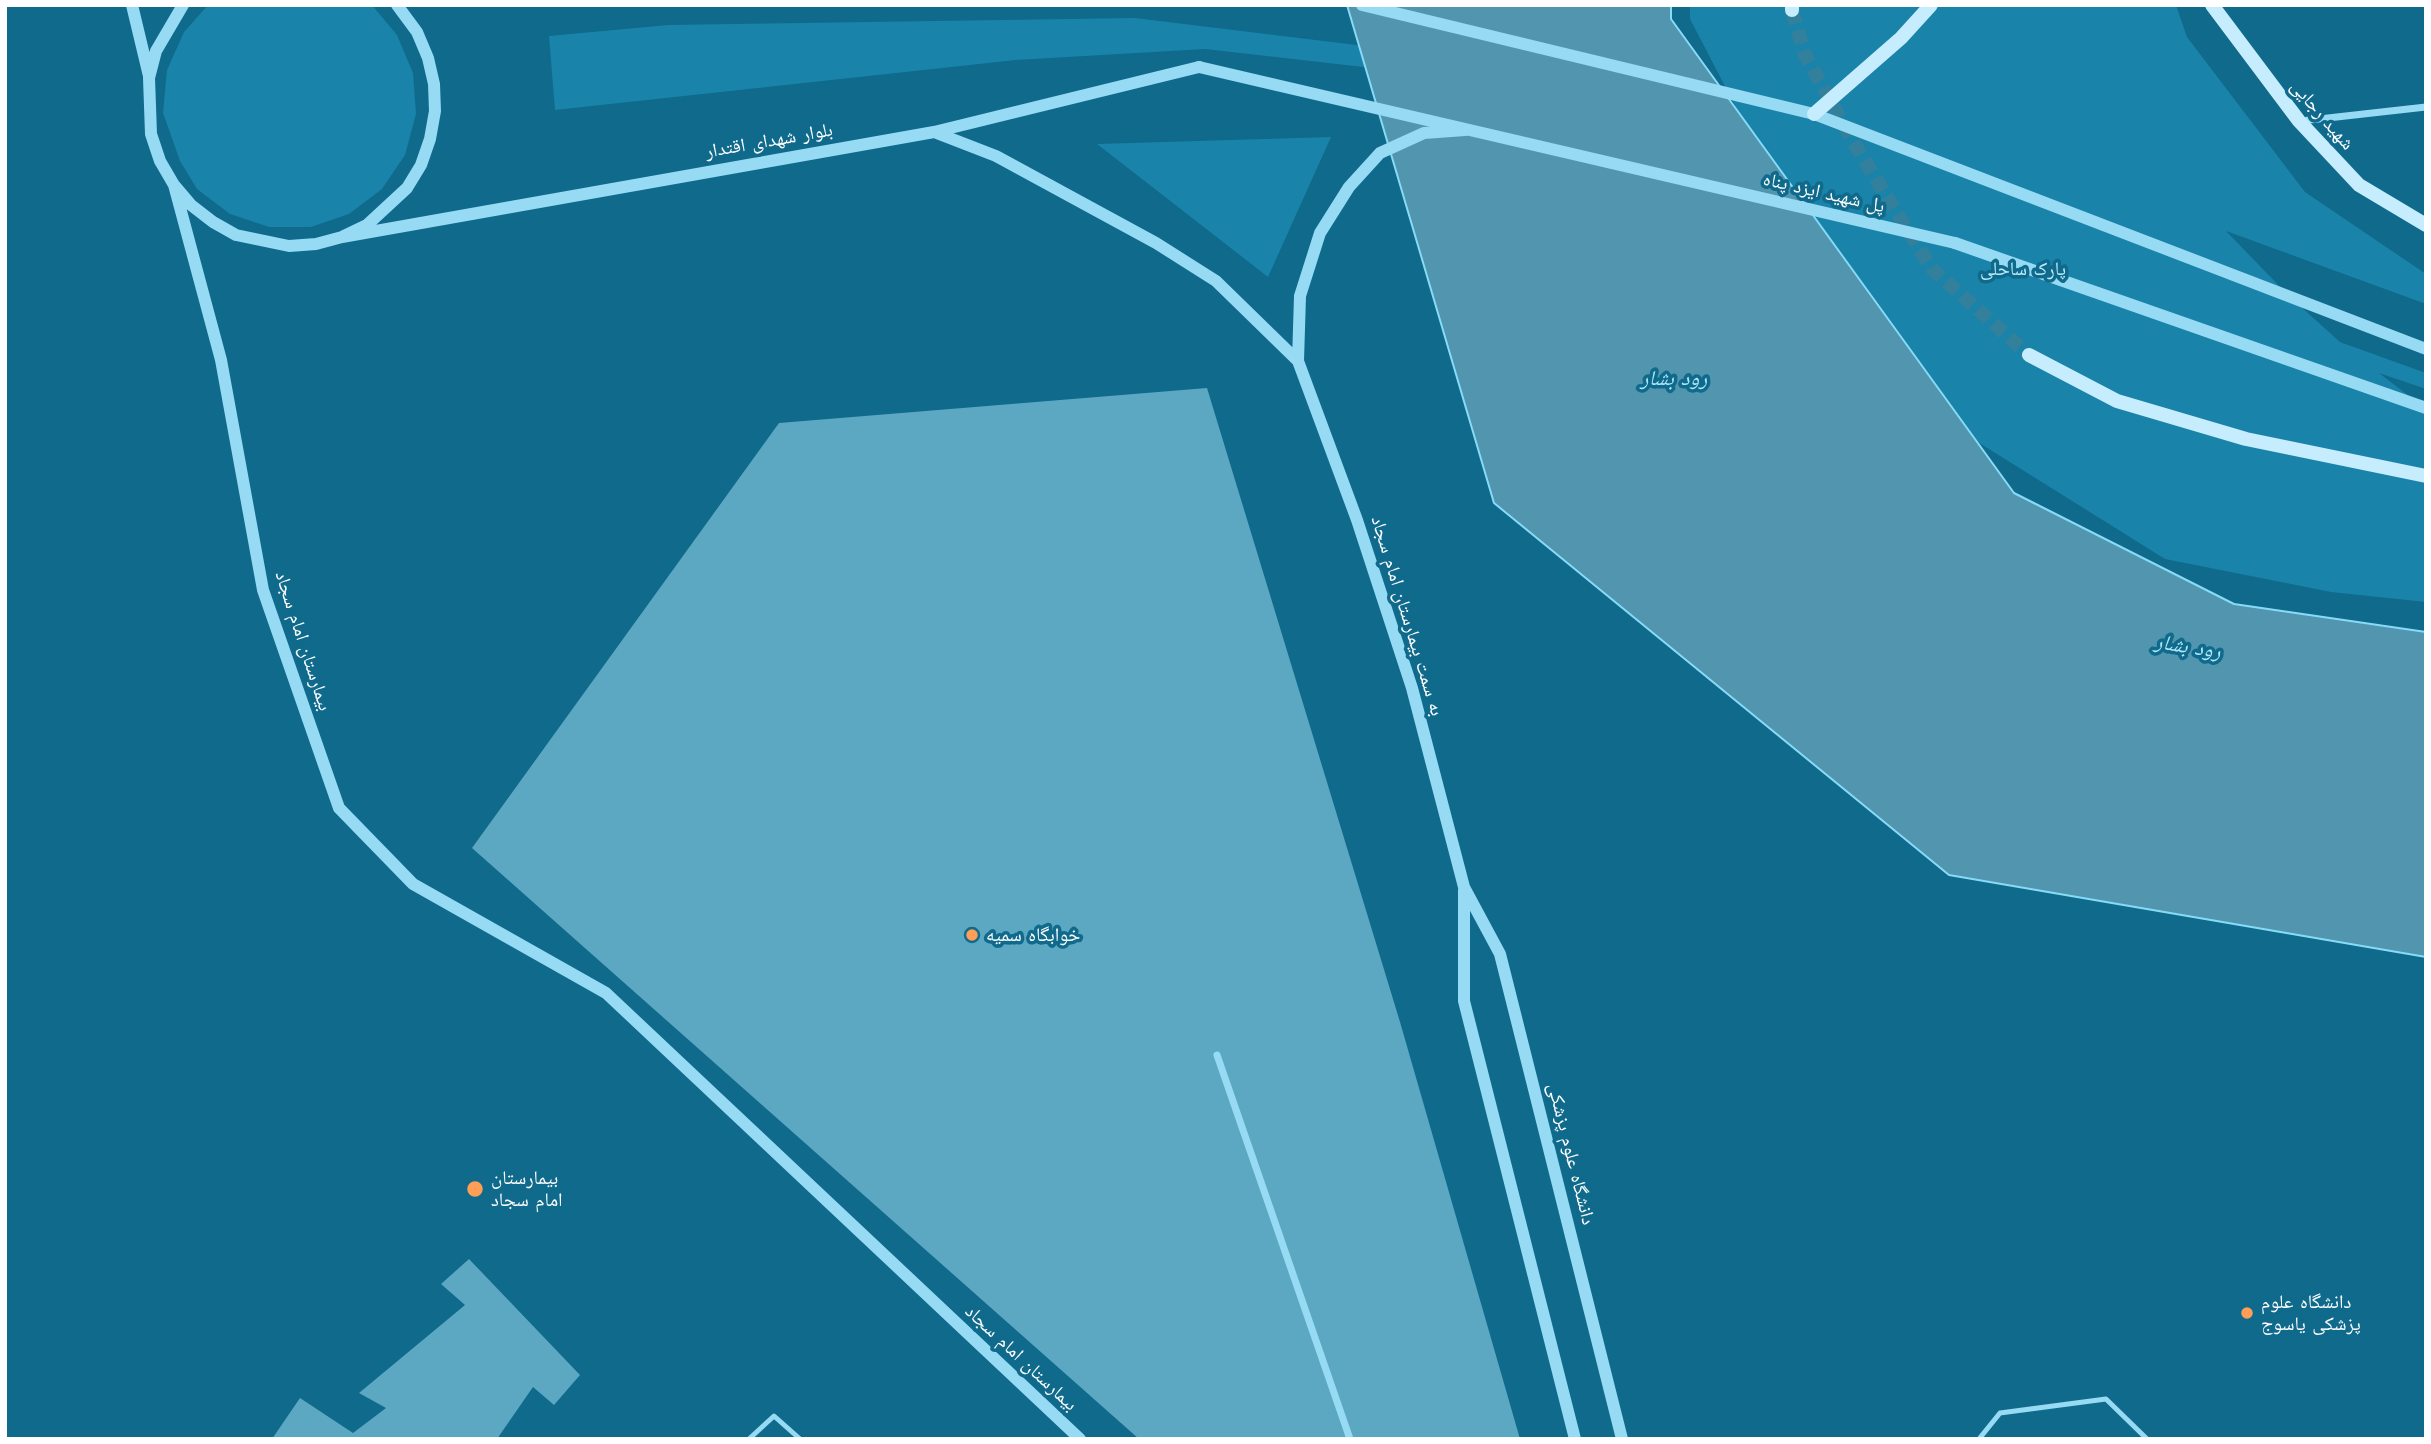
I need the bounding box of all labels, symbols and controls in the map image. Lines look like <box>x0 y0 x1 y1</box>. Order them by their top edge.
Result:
street label: شهید رجایی <box>2285 75 2359 155</box>
street label: بلوار شهدای اقتدار <box>704 119 834 163</box>
street label: پل شهید ایزد پناه <box>1761 168 1887 218</box>
park label: پارک ساحلی <box>1980 258 2066 280</box>
water label: رود بشار <box>1641 366 1707 392</box>
street label: به سمت بیمارستان امام سجاد <box>1366 513 1448 719</box>
street label: بیمارستان امام سجاد <box>270 568 336 714</box>
water label: رود بشار <box>2153 629 2223 665</box>
place label: خوابگاه سمیه <box>986 924 1080 946</box>
marker: خوابگاه سمیه <box>964 927 980 943</box>
street label: دانشگاه علوم پزشکی <box>1542 1081 1600 1227</box>
place label: بیمارستان امام سجاد <box>491 1167 563 1211</box>
marker: بیمارستان امام سجاد <box>465 1179 485 1199</box>
place label: دانشگاه علوم پزشکی یاسوج <box>2261 1291 2361 1335</box>
street label: بیمارستان امام سجاد <box>960 1300 1082 1416</box>
marker: دانشگاه علوم پزشکی یاسوج <box>2239 1305 2255 1321</box>

